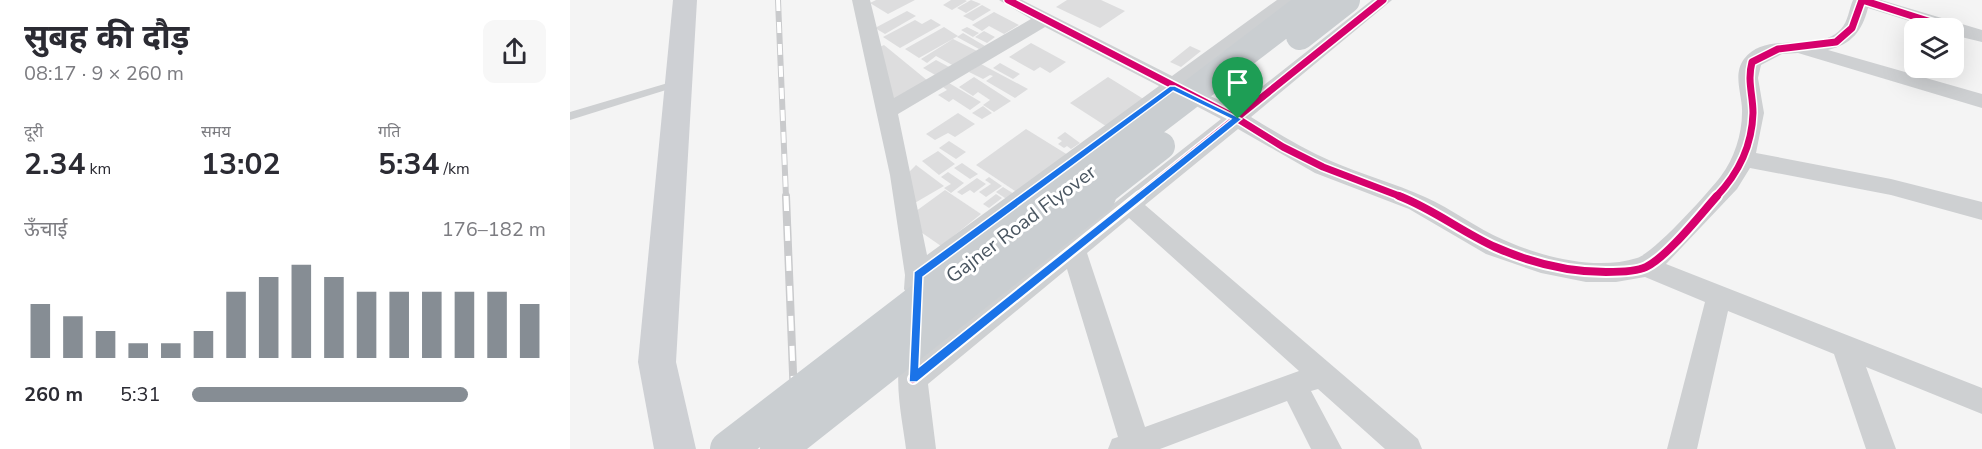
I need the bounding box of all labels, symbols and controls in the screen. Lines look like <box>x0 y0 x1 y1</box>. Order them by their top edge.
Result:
text: सुबह की दौड़ <box>24 15 189 60</box>
map controls <box>1904 18 1964 78</box>
button: layers <box>1904 18 1964 78</box>
button: share <box>483 20 546 83</box>
pin <box>1212 57 1263 119</box>
text: 08:17 · 9 × 260 m <box>24 60 184 87</box>
icon: arrive <box>1221 66 1254 99</box>
text: दूरी <box>24 121 43 143</box>
text: समय <box>201 121 231 143</box>
text: गति <box>378 121 400 143</box>
text: 2.34 <box>24 144 85 185</box>
text: 13:02 <box>201 144 280 185</box>
text: 5:34 <box>378 144 439 185</box>
text: km <box>85 158 111 180</box>
text: /km <box>439 158 470 180</box>
street label: Gajner Road Flyover <box>940 159 1102 289</box>
text: ऊँचाई <box>24 216 67 243</box>
text: 176–182 m <box>442 216 546 243</box>
text: 260 m <box>24 381 83 408</box>
text: 5:31 <box>120 381 161 408</box>

